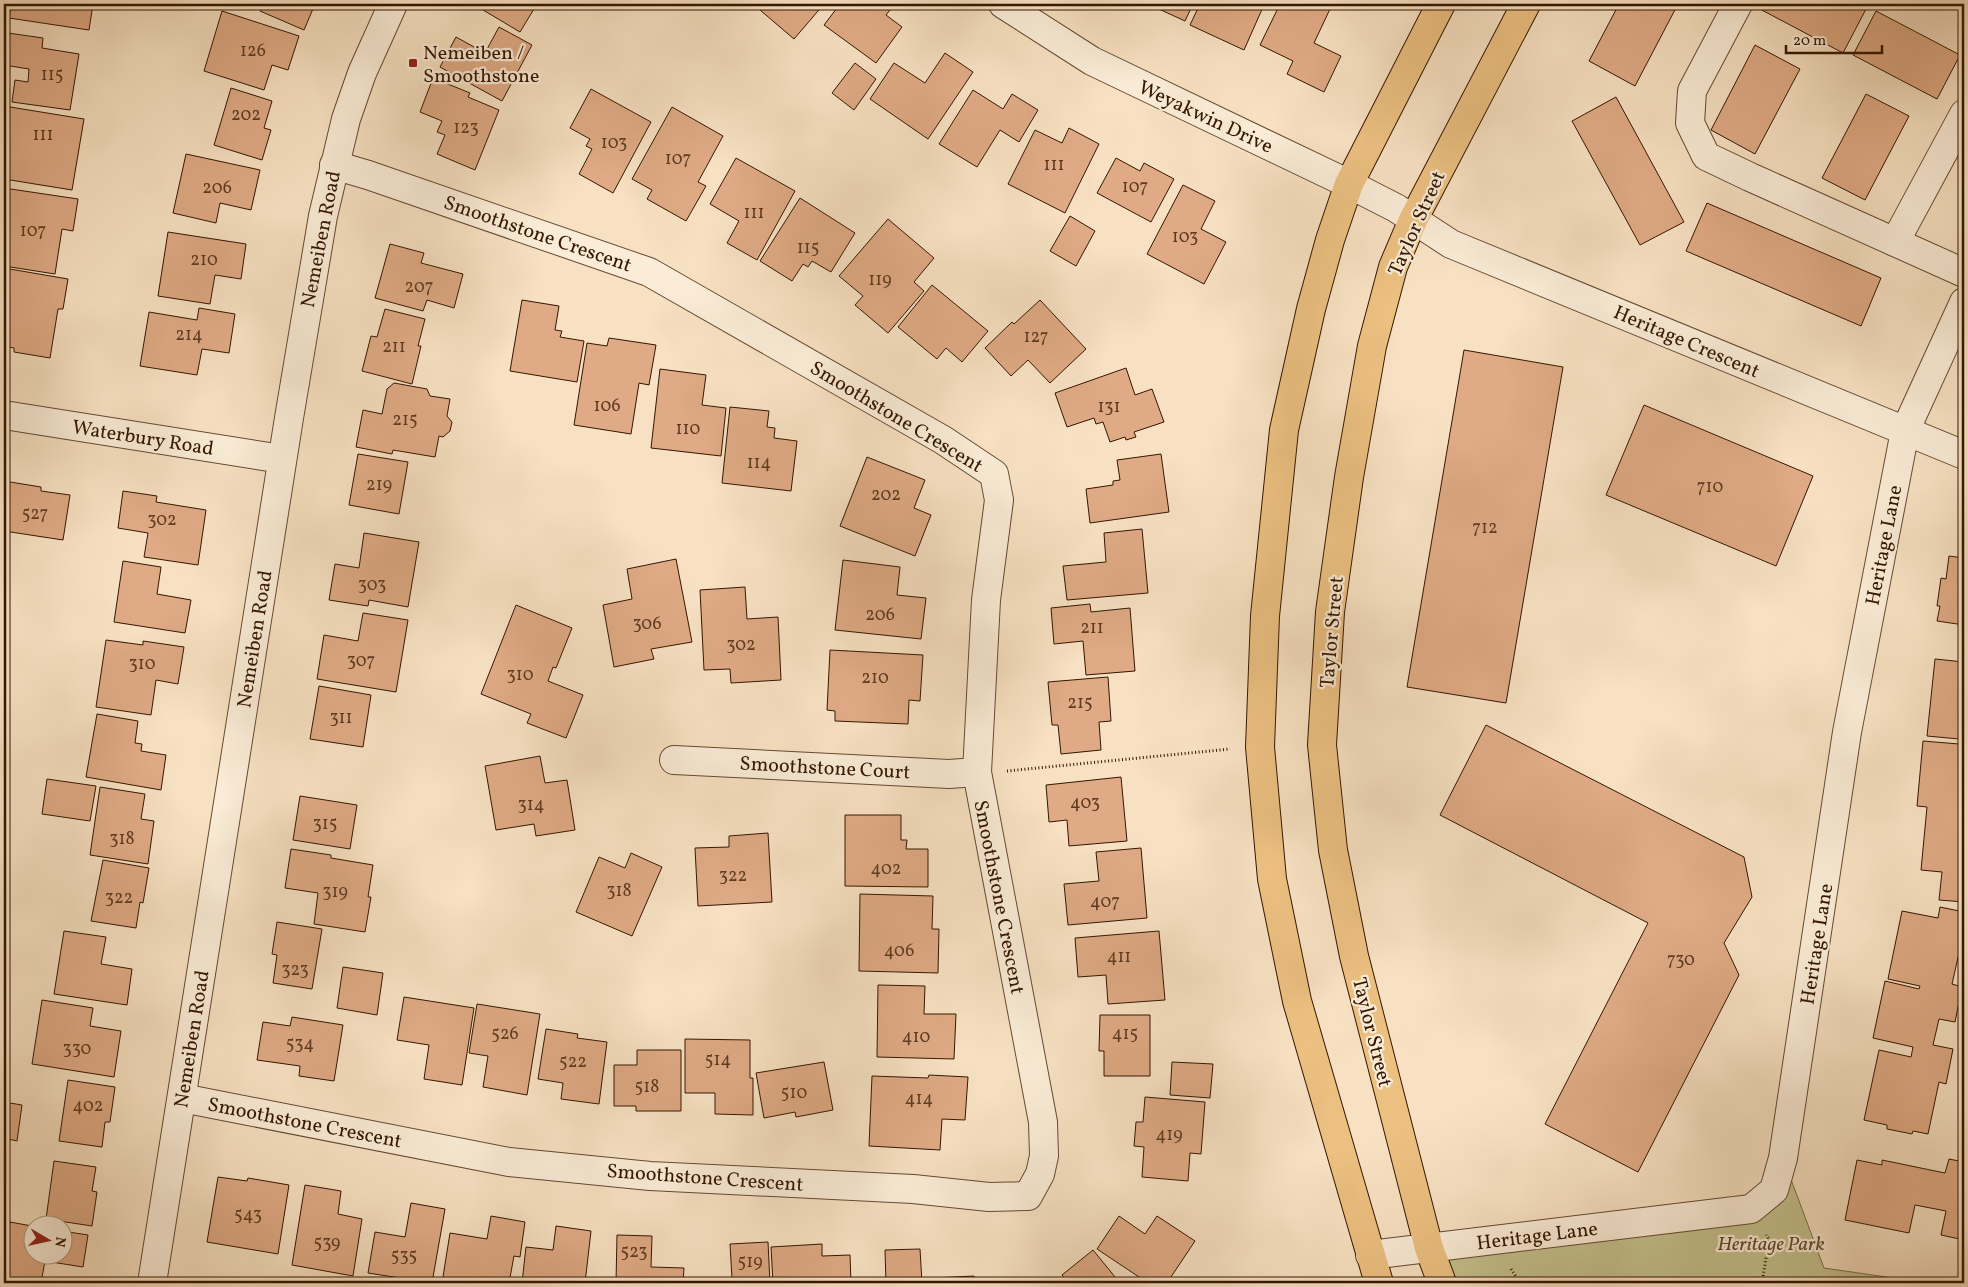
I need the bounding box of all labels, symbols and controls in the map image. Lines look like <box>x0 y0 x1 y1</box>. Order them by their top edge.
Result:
scale bar <box>1786 22 1882 54</box>
text: 20 m <box>1793 31 1826 52</box>
house number: 126 <box>240 39 266 64</box>
place label: Nemeiben / Smoothstone <box>423 40 539 91</box>
marker: Nemeiben / Smoothstone <box>407 57 419 69</box>
house number: 115 <box>41 63 63 88</box>
street label: Weyakwin Drive <box>1133 74 1277 161</box>
house number: 202 <box>231 103 261 128</box>
house number: 123 <box>453 116 479 141</box>
house number: 111 <box>33 123 53 148</box>
house number: 103 <box>601 131 627 156</box>
house number: 107 <box>665 147 691 172</box>
house number: 111 <box>1044 153 1064 178</box>
street label: Taylor Street <box>1382 167 1453 281</box>
street label: Nemeiben Road <box>295 168 349 310</box>
house number: 107 <box>1122 175 1148 200</box>
house number: 206 <box>202 176 232 201</box>
street label: Smoothstone Crescent <box>440 190 635 280</box>
house number: 111 <box>744 201 764 226</box>
house number: 107 <box>20 219 46 244</box>
house number: 103 <box>1172 225 1198 250</box>
house number: 115 <box>797 236 819 261</box>
house number: 210 <box>190 248 218 273</box>
house number: 119 <box>868 268 892 293</box>
house number: 207 <box>404 275 434 300</box>
street label: Heritage Crescent <box>1609 299 1764 386</box>
house number: 214 <box>175 323 203 348</box>
house number: 127 <box>1024 325 1048 350</box>
house number: 211 <box>382 335 406 360</box>
street label: Smoothstone Crescent <box>804 355 988 481</box>
house number: 106 <box>593 394 621 419</box>
house number: 131 <box>1097 395 1121 420</box>
house number: 215 <box>392 408 418 433</box>
street label: Waterbury Road <box>70 414 215 464</box>
house number: 110 <box>676 417 701 442</box>
house number: 114 <box>747 451 771 476</box>
house number: 219 <box>366 473 392 498</box>
house number: 710 <box>1697 475 1723 500</box>
house number: 202 <box>871 483 901 508</box>
street label: Heritage Lane <box>1860 483 1910 608</box>
house number: 527 <box>22 502 48 527</box>
house number: 302 <box>147 508 177 533</box>
house number: 712 <box>1472 516 1498 541</box>
street label: Nemeiben Road <box>231 568 281 710</box>
house number: 303 <box>358 573 386 598</box>
street label: Taylor Street <box>1314 575 1352 689</box>
house number: 206 <box>865 603 895 628</box>
house number: 306 <box>632 612 662 637</box>
house number: 211 <box>1080 616 1104 641</box>
house number: 302 <box>726 633 756 658</box>
house number: 307 <box>347 649 375 674</box>
house number: 310 <box>128 652 156 677</box>
house number: 310 <box>506 663 534 688</box>
house number: 210 <box>861 666 889 691</box>
house number: 215 <box>1067 691 1093 716</box>
house number: 311 <box>329 706 353 731</box>
street label: Smoothstone Court <box>739 751 911 787</box>
house number: 403 <box>1070 791 1100 816</box>
house number: 314 <box>518 793 544 818</box>
street label: Smoothstone Crescent <box>965 798 1031 997</box>
house number: 315 <box>313 812 337 837</box>
house number: 318 <box>109 827 135 852</box>
house number: 402 <box>871 857 901 882</box>
house number: 322 <box>719 864 747 889</box>
house number: 318 <box>606 879 632 904</box>
house number: 319 <box>322 880 348 905</box>
street label: Heritage Lane <box>1795 882 1841 1007</box>
house number: 322 <box>105 886 133 911</box>
house number: 407 <box>1090 890 1120 915</box>
house number: 406 <box>884 939 914 964</box>
house number: 411 <box>1107 945 1131 970</box>
house number: 730 <box>1667 948 1695 973</box>
house number: 323 <box>281 958 309 983</box>
street label: Nemeiben Road <box>168 968 218 1110</box>
street label: Taylor Street <box>1344 975 1398 1090</box>
house number: 526 <box>491 1022 519 1047</box>
house number: 415 <box>1112 1022 1138 1047</box>
house number: 410 <box>902 1025 930 1050</box>
house number: 534 <box>286 1032 314 1057</box>
house number: 330 <box>63 1037 92 1062</box>
house number: 514 <box>705 1048 731 1073</box>
house number: 522 <box>559 1050 587 1075</box>
house number: 518 <box>635 1075 659 1100</box>
house number: 510 <box>781 1081 807 1106</box>
house number: 414 <box>905 1087 933 1112</box>
street label: Smoothstone Crescent <box>205 1091 404 1157</box>
house number: 402 <box>73 1094 103 1119</box>
house number: 419 <box>1155 1123 1183 1148</box>
street label: Smoothstone Crescent <box>605 1158 804 1200</box>
house number: 543 <box>234 1203 262 1228</box>
north arrow <box>22 1214 72 1264</box>
street label: Heritage Lane <box>1475 1216 1600 1258</box>
house number: 539 <box>314 1231 340 1256</box>
park label: Heritage Park <box>1717 1231 1825 1259</box>
text: N <box>49 1235 70 1248</box>
house number: 523 <box>620 1240 648 1265</box>
house number: 535 <box>391 1244 417 1269</box>
house number: 519 <box>738 1250 762 1275</box>

